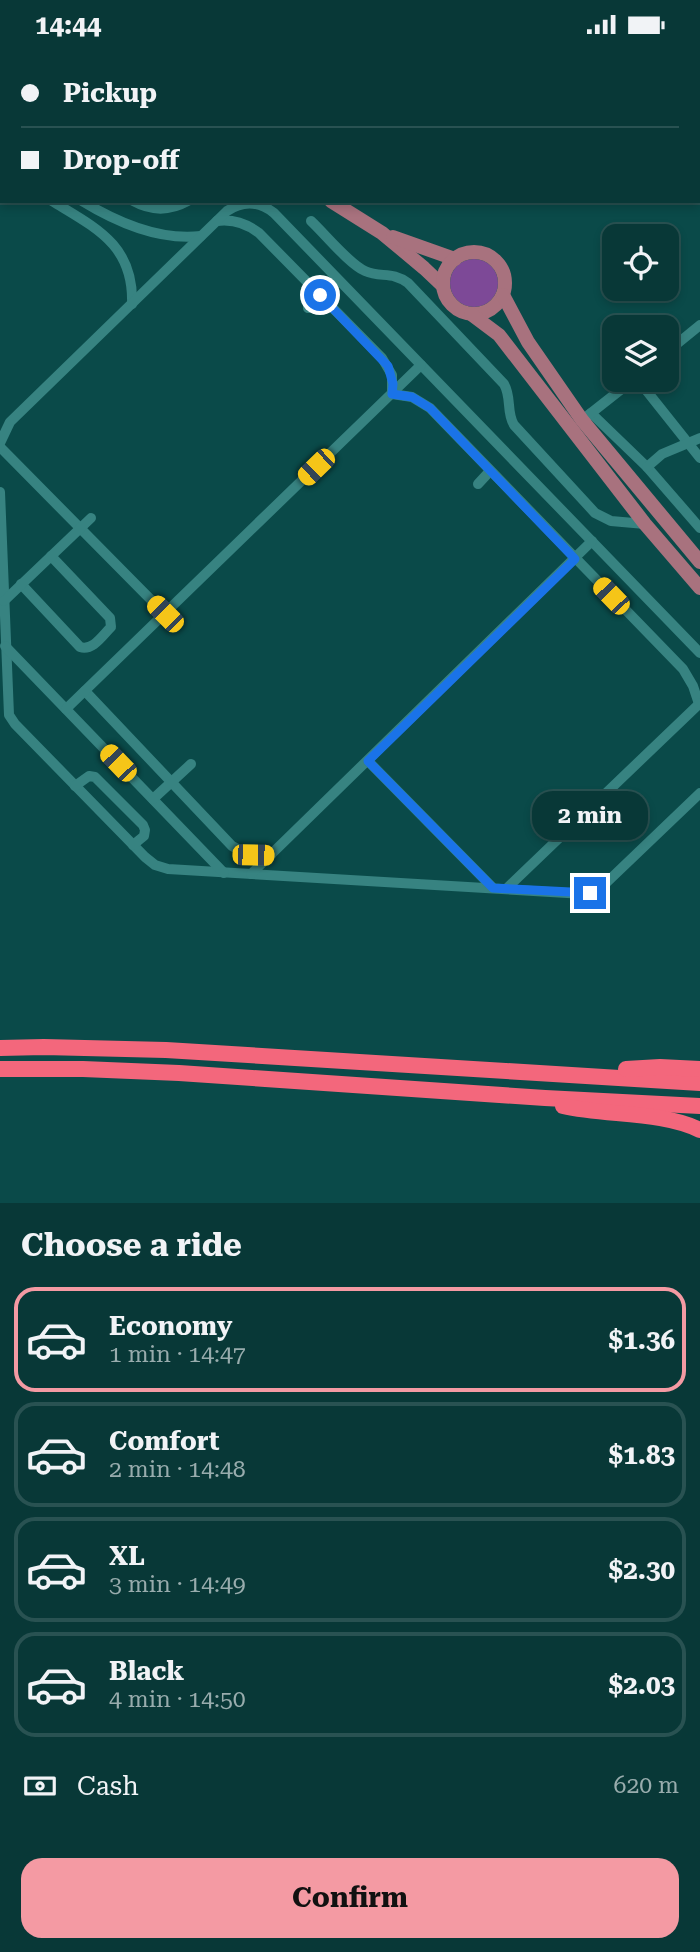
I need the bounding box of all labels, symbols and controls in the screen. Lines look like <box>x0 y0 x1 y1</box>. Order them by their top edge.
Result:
text: 14:44 <box>35 10 101 40</box>
text: Pickup <box>63 78 157 108</box>
text: Drop-off <box>63 145 179 175</box>
map controls <box>602 224 679 392</box>
button: locate <box>602 224 679 301</box>
route start <box>304 279 336 311</box>
button: layers <box>602 315 679 392</box>
car <box>294 445 339 489</box>
car <box>589 574 634 618</box>
car <box>143 592 188 636</box>
car <box>96 741 141 785</box>
callout: 2 min <box>532 791 648 841</box>
text: 2 min <box>558 802 622 829</box>
car <box>232 844 275 866</box>
route end <box>574 877 606 909</box>
text: Choose a ride <box>21 1226 242 1264</box>
icon: car <box>25 1308 88 1371</box>
text: Economy <box>109 1311 232 1341</box>
text: $1.36 <box>609 1325 675 1355</box>
text: 1 min · 14:47 <box>109 1341 246 1368</box>
icon: car <box>25 1423 88 1486</box>
text: Comfort <box>109 1426 219 1456</box>
text: $1.83 <box>609 1440 675 1470</box>
text: 2 min · 14:48 <box>109 1456 246 1483</box>
icon: car <box>25 1538 88 1601</box>
text: XL <box>109 1541 145 1571</box>
text: $2.30 <box>609 1555 675 1585</box>
text: 3 min · 14:49 <box>109 1571 246 1598</box>
icon: car <box>25 1653 88 1716</box>
text: Black <box>109 1656 184 1686</box>
text: $2.03 <box>609 1670 675 1700</box>
text: 4 min · 14:50 <box>109 1686 246 1713</box>
icon: cash <box>21 1767 59 1805</box>
text: Cash <box>77 1771 139 1801</box>
text: 620 m <box>614 1772 679 1799</box>
button: Confirm <box>21 1858 679 1938</box>

